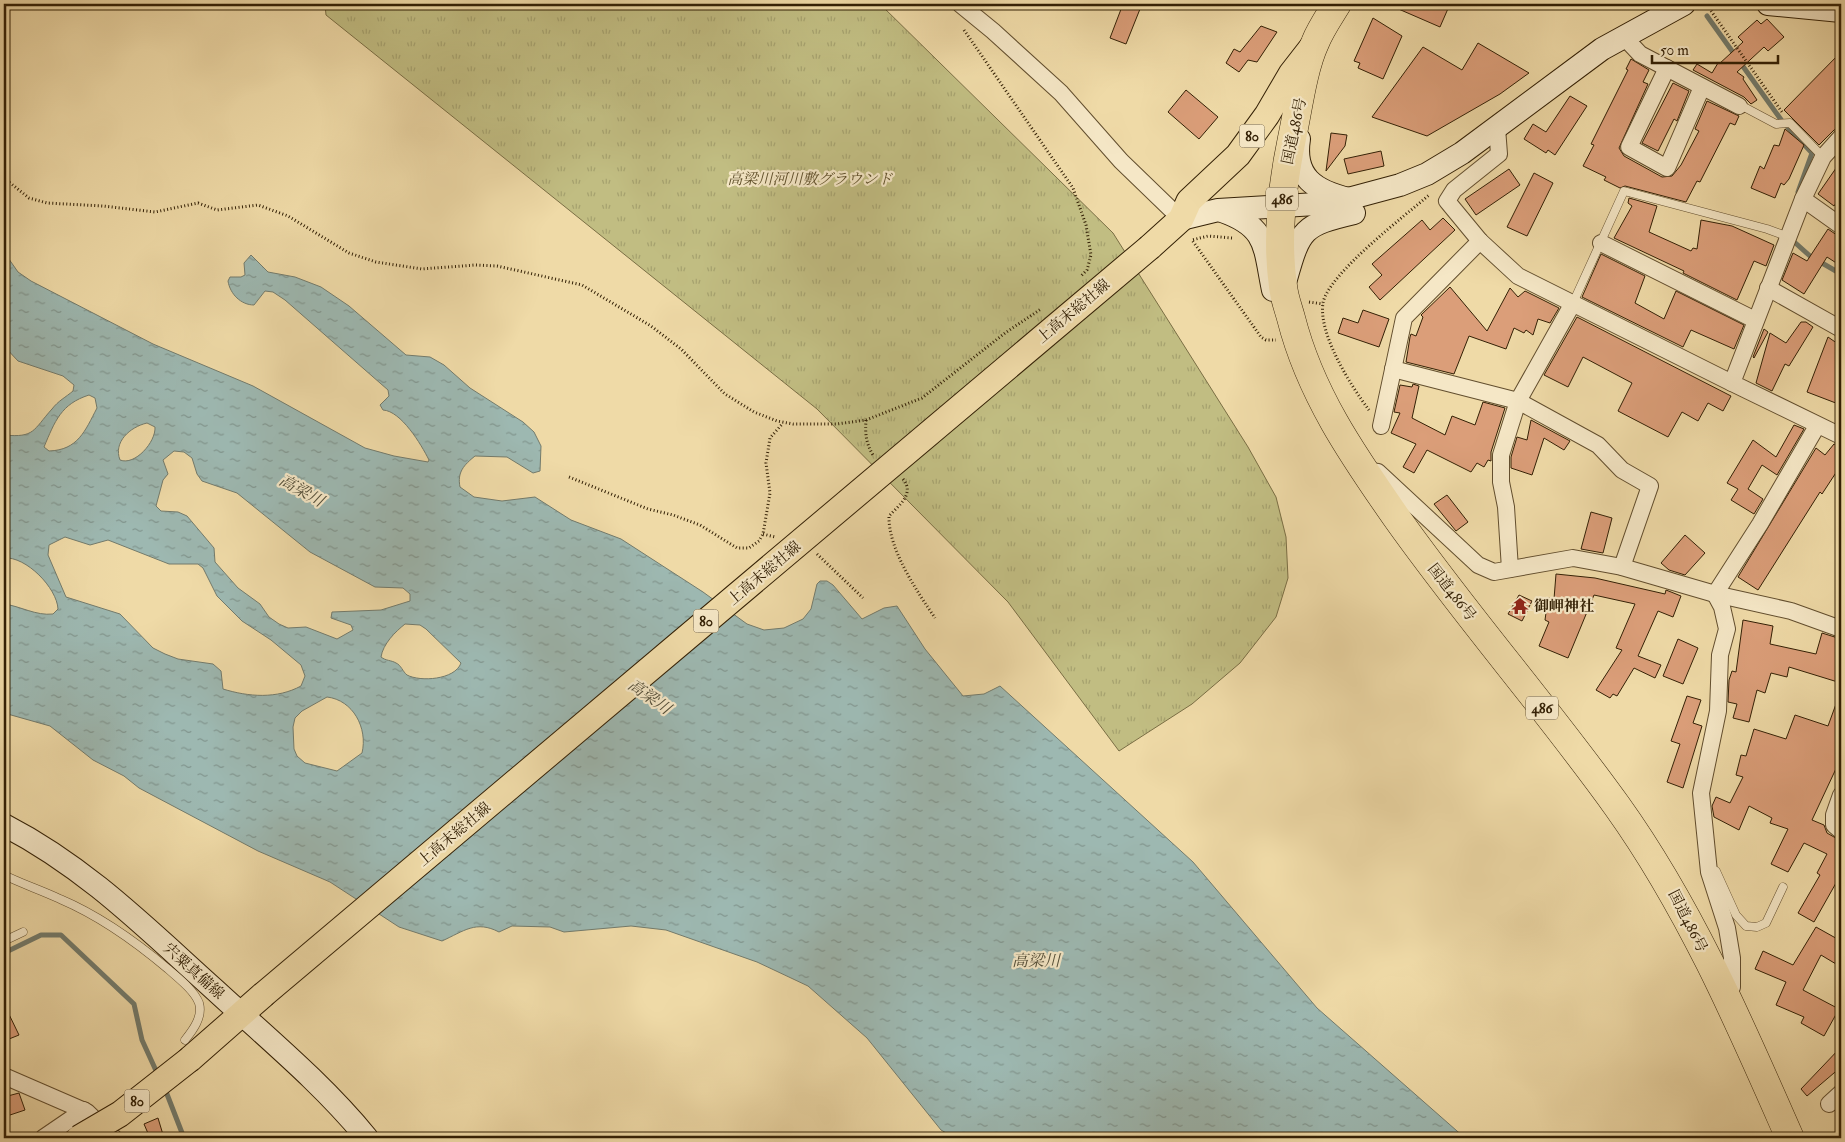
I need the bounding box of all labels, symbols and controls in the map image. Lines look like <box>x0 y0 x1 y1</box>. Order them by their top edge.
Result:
scale bar <box>1652 32 1779 64</box>
text: 50 m <box>1660 41 1689 60</box>
street label: 国道486号 <box>1278 96 1311 166</box>
road number: 80 <box>1240 124 1264 148</box>
park label: 高梁川河川敷グラウンド <box>727 170 893 189</box>
road number: 486 <box>1266 188 1298 210</box>
street label: 上高末総社線 <box>1033 275 1114 348</box>
water label: 高梁川 <box>276 470 329 512</box>
street label: 上高末総社線 <box>724 537 805 610</box>
street label: 国道486号 <box>1423 560 1480 625</box>
temple icon: 御岬神社 <box>1510 596 1530 616</box>
place label: 御岬神社 <box>1534 597 1594 616</box>
road number: 80 <box>694 610 718 632</box>
water label: 高梁川 <box>624 675 676 720</box>
road number: 486 <box>1526 696 1558 720</box>
street label: 上高末総社線 <box>414 798 495 871</box>
street label: 国道486号 <box>1664 887 1711 956</box>
street label: 宍粟真備線 <box>159 939 228 1004</box>
water label: 高梁川 <box>1012 951 1062 971</box>
road number: 80 <box>124 1090 150 1112</box>

